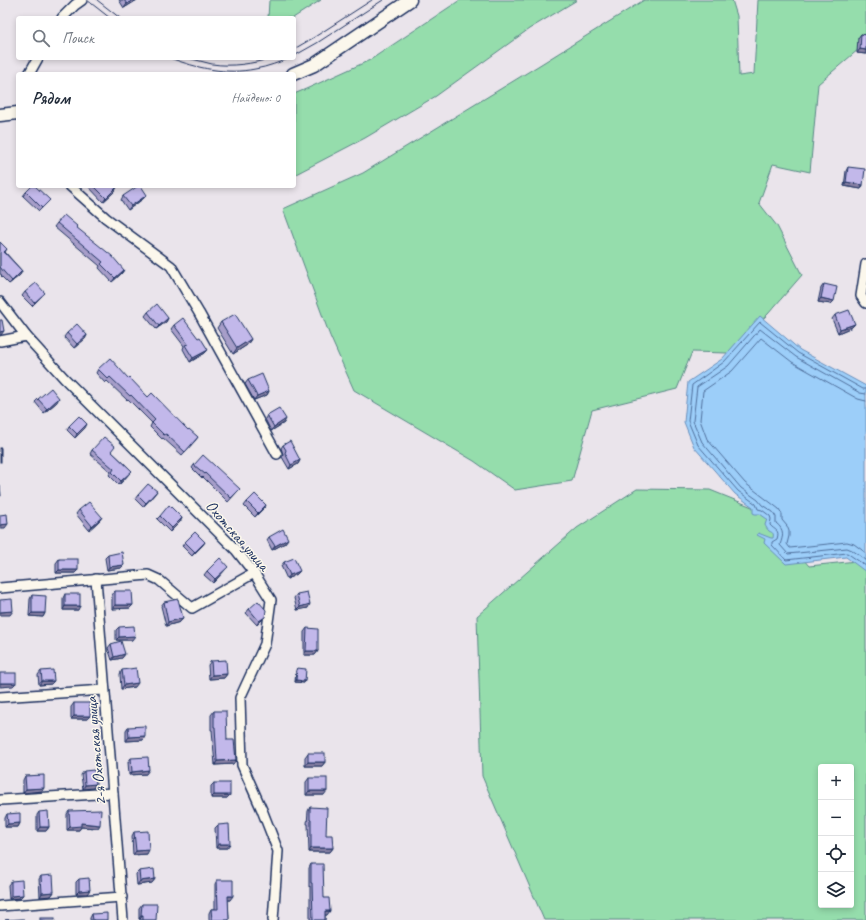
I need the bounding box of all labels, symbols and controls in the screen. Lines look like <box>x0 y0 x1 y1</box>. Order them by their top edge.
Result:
search box <box>16 16 296 60</box>
icon: search <box>30 27 52 49</box>
text: Поиск <box>62 29 94 48</box>
text: Рядом <box>32 88 70 109</box>
text: Найдено: 0 <box>232 90 280 106</box>
street label: Охотская улица <box>201 496 274 576</box>
street label: 2-я Охотская улица <box>81 695 111 806</box>
map controls <box>818 764 854 908</box>
button: + <box>818 764 854 800</box>
button: − <box>818 800 854 836</box>
button: locate <box>818 836 854 872</box>
button: layers <box>818 872 854 908</box>

